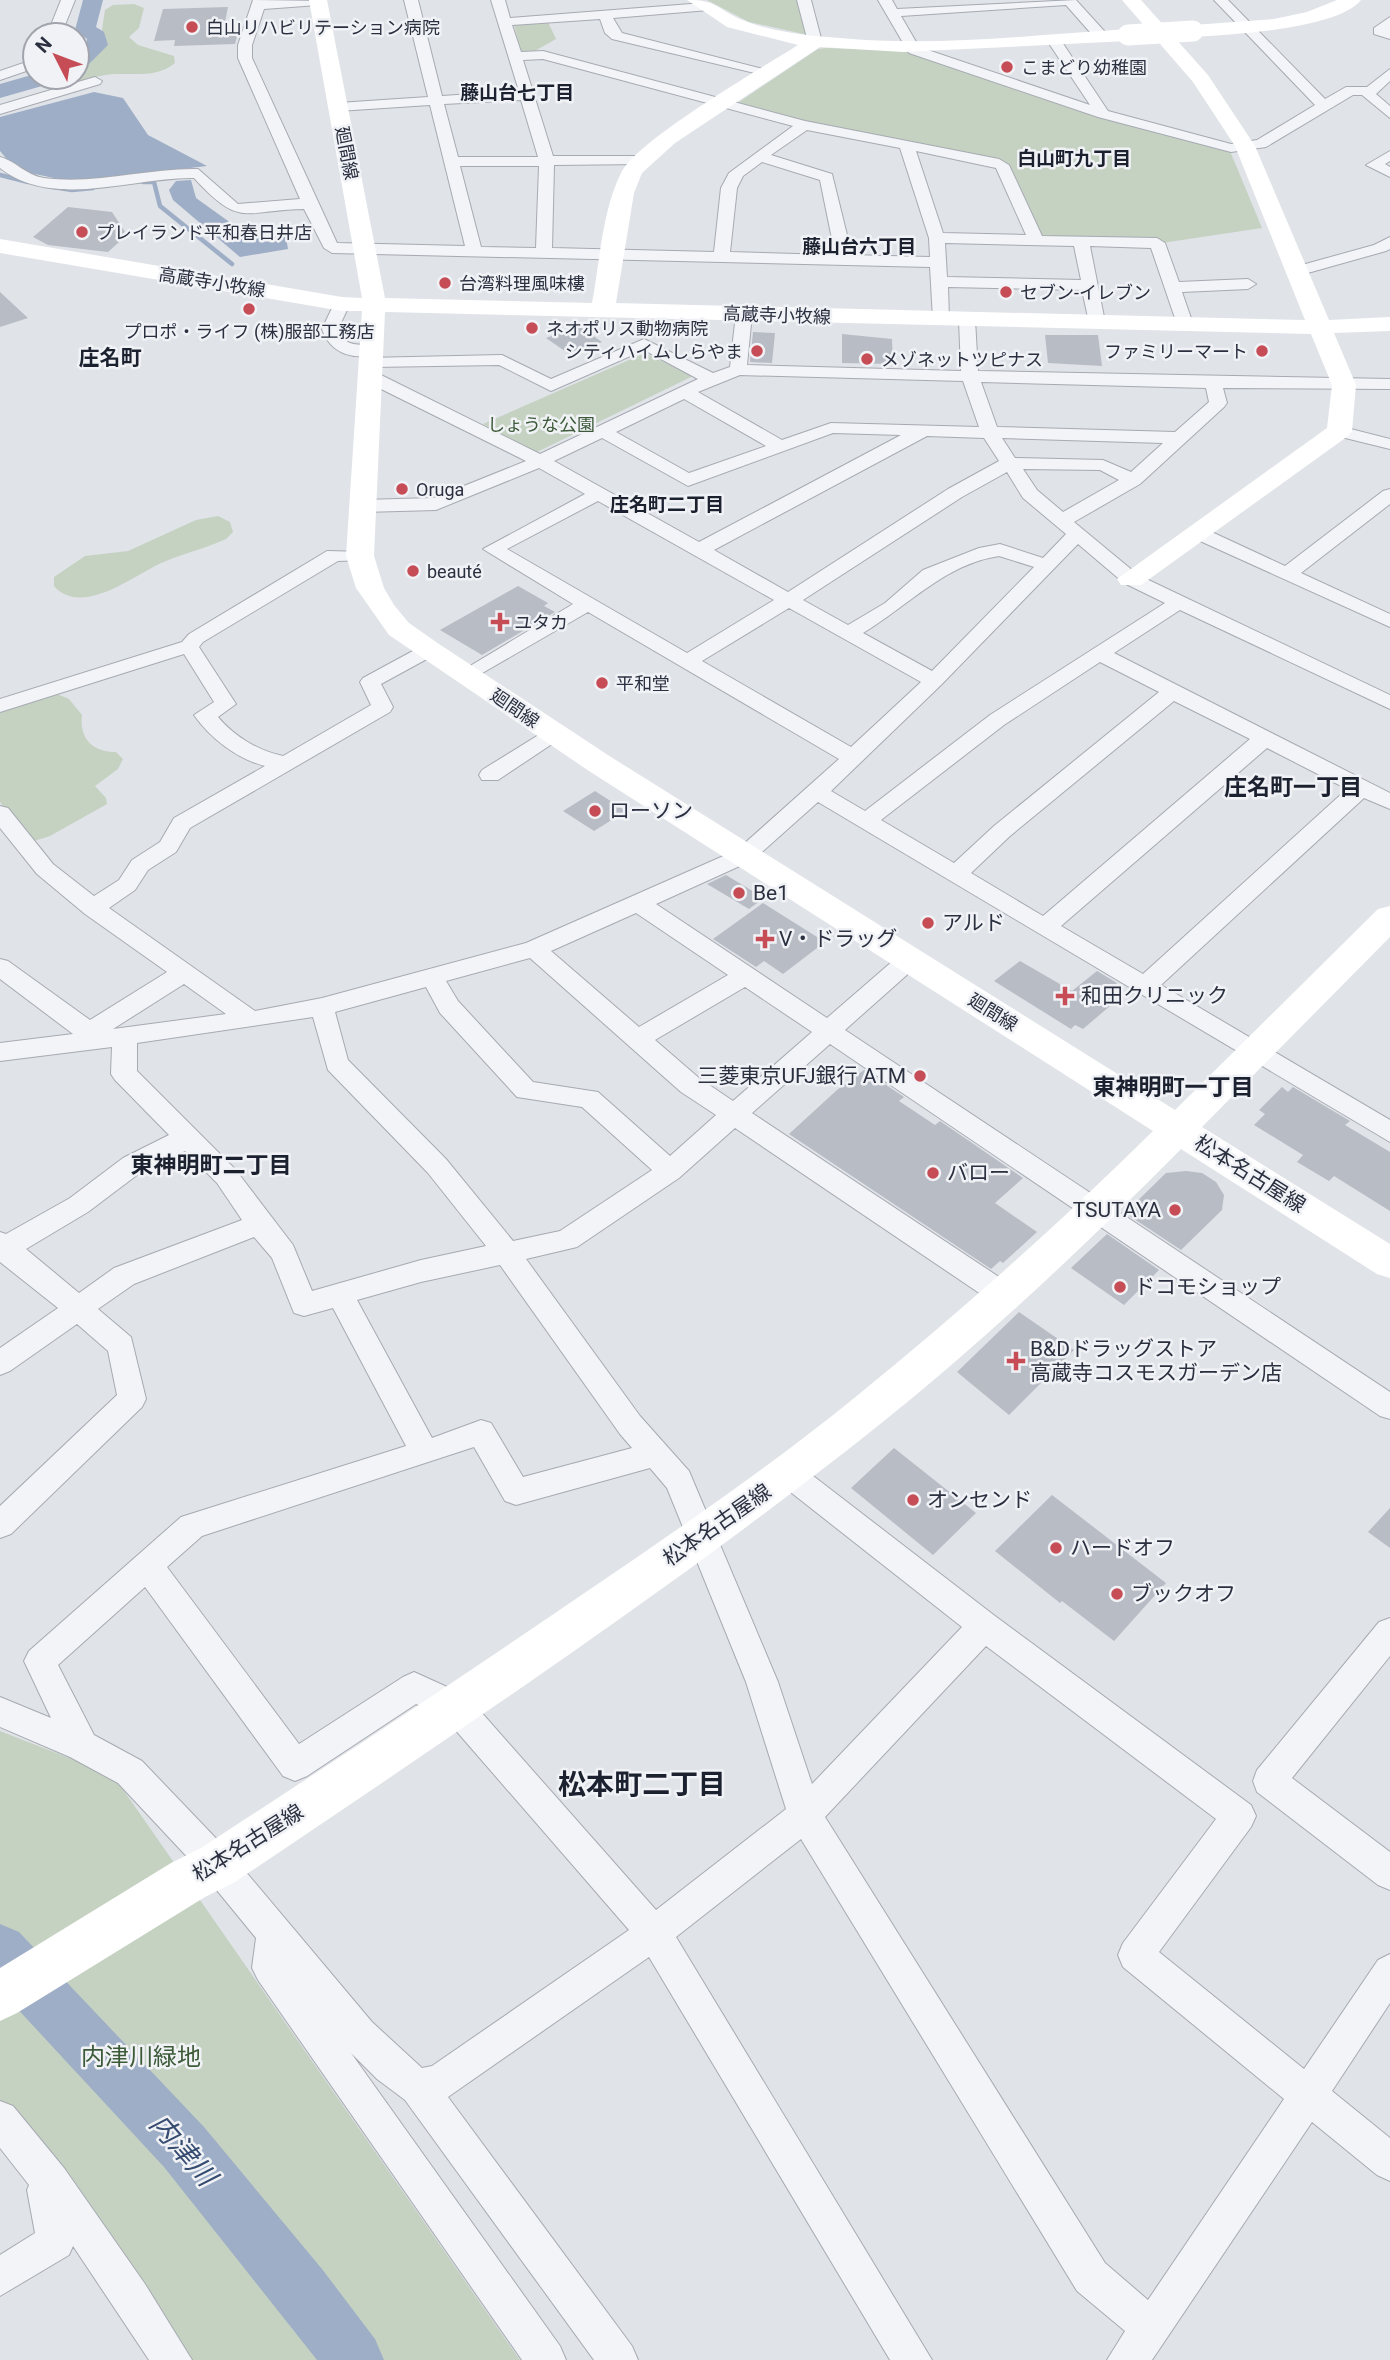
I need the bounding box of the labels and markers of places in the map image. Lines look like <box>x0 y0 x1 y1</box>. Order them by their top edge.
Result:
place label: 白山リハビリテーション病院 <box>206 17 440 38</box>
marker: 白山リハビリテーション病院 <box>184 19 200 35</box>
place label: こまどり幼稚園 <box>1021 57 1147 78</box>
marker: こまどり幼稚園 <box>999 59 1015 75</box>
place label: プレイランド平和春日井店 <box>96 222 312 243</box>
marker: プレイランド平和春日井店 <box>74 224 90 240</box>
place label: 台湾料理風味樓 <box>459 273 585 294</box>
marker: 台湾料理風味樓 <box>437 275 453 291</box>
place label: セブン-イレブン <box>1020 282 1151 303</box>
marker: セブン-イレブン <box>998 284 1014 300</box>
marker: プロポ・ライフ (株)服部工務店 <box>241 301 257 317</box>
place label: ネオポリス動物病院 <box>546 318 708 339</box>
marker: ネオポリス動物病院 <box>524 320 540 336</box>
place label: プロポ・ライフ (株)服部工務店 <box>124 321 374 343</box>
place label: シティハイムしらやま <box>565 341 743 362</box>
place label: ファミリーマート <box>1104 341 1248 362</box>
marker: シティハイムしらやま <box>749 343 765 359</box>
marker: ファミリーマート <box>1254 343 1270 359</box>
place label: メゾネットツピナス <box>881 349 1043 370</box>
marker: メゾネットツピナス <box>859 351 875 367</box>
place label: Oruga <box>416 479 464 500</box>
marker: Oruga <box>394 481 410 497</box>
place label: beauté <box>427 561 482 582</box>
marker: beauté <box>405 563 421 579</box>
place label: ユタカ <box>514 612 568 633</box>
marker: ユタカ <box>492 614 508 630</box>
place label: 平和堂 <box>616 673 670 694</box>
marker: 平和堂 <box>594 675 610 691</box>
place label: ローソン <box>609 799 693 823</box>
marker: ローソン <box>587 803 603 819</box>
place label: Be1 <box>753 881 789 905</box>
marker: Be1 <box>731 885 747 901</box>
place label: アルド <box>942 911 1005 935</box>
marker: アルド <box>920 915 936 931</box>
place label: V・ドラッグ <box>779 927 897 951</box>
marker: V・ドラッグ <box>757 931 773 947</box>
place label: 和田クリニック <box>1081 984 1228 1008</box>
marker: 和田クリニック <box>1055 986 1075 1006</box>
place label: 三菱東京UFJ銀行 ATM <box>697 1064 906 1088</box>
marker: 三菱東京UFJ銀行 ATM <box>912 1068 928 1084</box>
place label: バロー <box>947 1161 1010 1185</box>
marker: バロー <box>925 1165 941 1181</box>
place label: TSUTAYA <box>1073 1198 1161 1222</box>
marker: TSUTAYA <box>1167 1202 1183 1218</box>
place label: ドコモショップ <box>1134 1275 1281 1299</box>
marker: ドコモショップ <box>1112 1279 1128 1295</box>
place label: B&Dドラッグストア 高蔵寺コスモスガーデン店 <box>1030 1337 1282 1385</box>
marker: B&Dドラッグストア 高蔵寺コスモスガーデン店 <box>1008 1353 1024 1369</box>
place label: オンセンド <box>927 1488 1032 1512</box>
marker: オンセンド <box>905 1492 921 1508</box>
place label: ハードオフ <box>1070 1536 1175 1560</box>
marker: ハードオフ <box>1048 1540 1064 1556</box>
place label: ブックオフ <box>1131 1582 1236 1606</box>
marker: ブックオフ <box>1109 1586 1125 1602</box>

